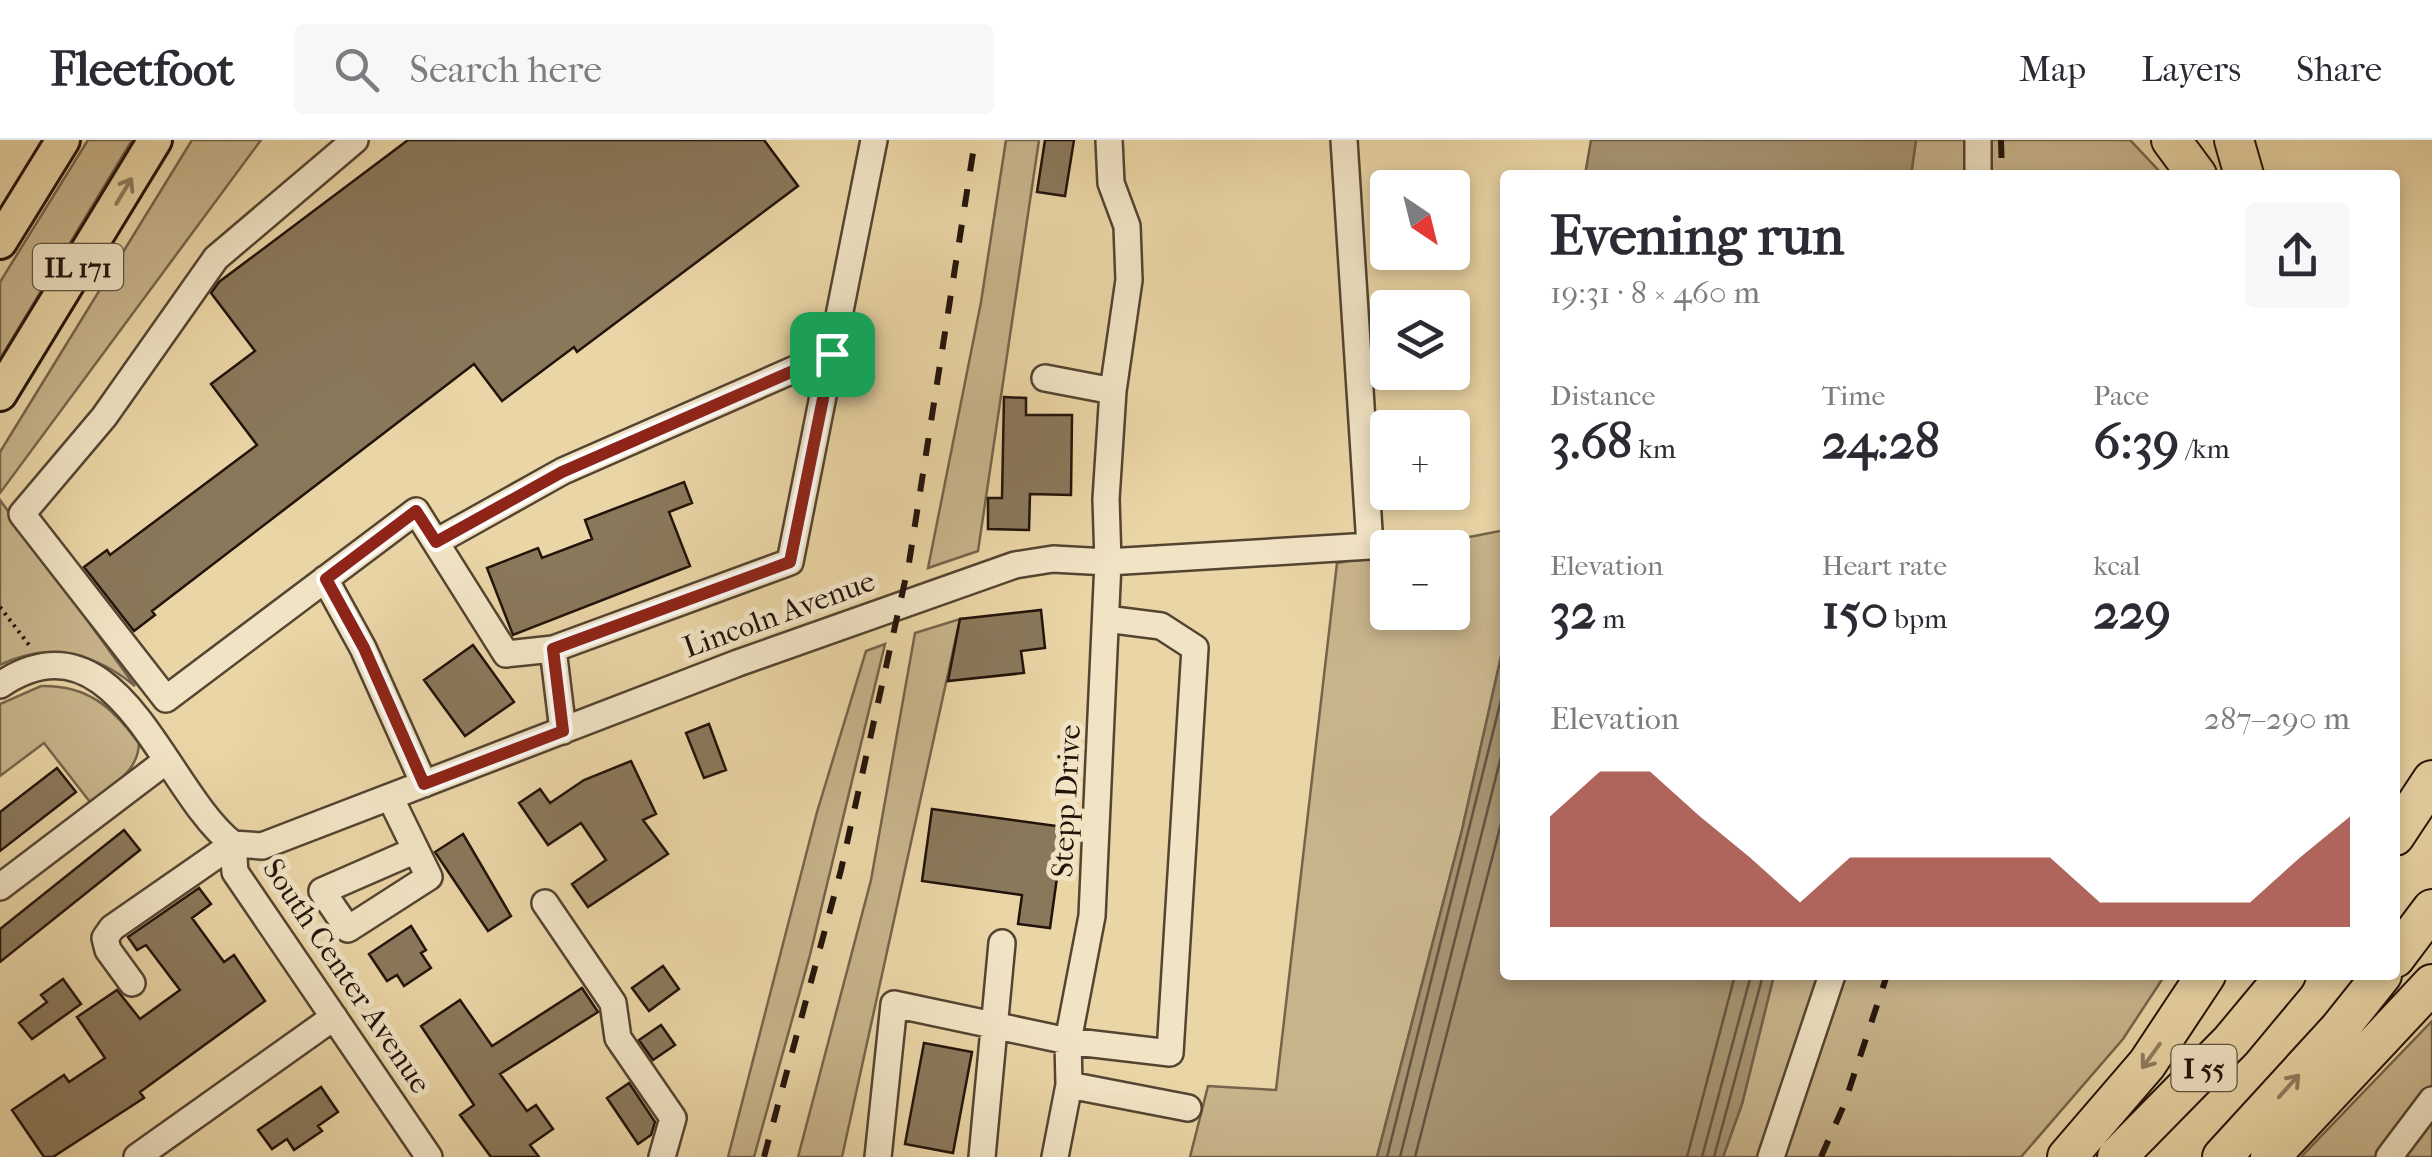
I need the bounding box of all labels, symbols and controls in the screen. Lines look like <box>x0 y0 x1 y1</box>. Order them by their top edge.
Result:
search box <box>294 24 994 114</box>
text: Fleetfoot <box>50 41 234 97</box>
icon: search <box>329 42 384 97</box>
text: Search here <box>409 47 602 92</box>
text: Map <box>2019 49 2086 90</box>
text: Layers <box>2141 49 2241 90</box>
text: Share <box>2296 49 2382 90</box>
north arrow <box>1370 170 1470 270</box>
map controls <box>1370 170 1470 630</box>
one-way arrow <box>114 177 134 206</box>
button: share <box>2245 203 2350 308</box>
text: Evening run <box>1550 204 1844 268</box>
road number: IL 171 <box>33 244 123 290</box>
text: 19:31 · 8 × 460 m <box>1550 274 1760 311</box>
button: layers <box>1370 290 1470 390</box>
pin <box>790 312 875 397</box>
icon: arrive <box>805 327 860 382</box>
text: Distance <box>1550 379 1655 412</box>
text: Time <box>1822 379 1885 412</box>
text: Pace <box>2093 379 2149 412</box>
button: + <box>1370 410 1470 510</box>
text: 3.68 <box>1550 412 1632 471</box>
text: 24:28 <box>1822 412 1940 471</box>
text: 6:39 <box>2093 412 2179 471</box>
text: km <box>1632 432 1676 465</box>
text: /km <box>2179 432 2230 465</box>
button: − <box>1370 530 1470 630</box>
text: Elevation <box>1550 549 1663 582</box>
text: Heart rate <box>1822 549 1947 582</box>
text: kcal <box>2093 549 2140 582</box>
street label: Lincoln Avenue <box>679 564 880 665</box>
text: 32 <box>1550 582 1596 641</box>
text: 150 <box>1822 582 1888 641</box>
text: 229 <box>2093 582 2171 641</box>
text: m <box>1596 602 1626 635</box>
text: bpm <box>1888 602 1947 635</box>
text: Elevation <box>1550 700 1679 737</box>
text: 287–290 m <box>2204 700 2350 737</box>
street label: Stepp Drive <box>1045 723 1088 878</box>
street label: South Center Avenue <box>255 852 438 1100</box>
one-way arrow <box>2141 1042 2162 1069</box>
road number: I 55 <box>2172 1045 2236 1091</box>
one-way arrow <box>2277 1074 2300 1099</box>

